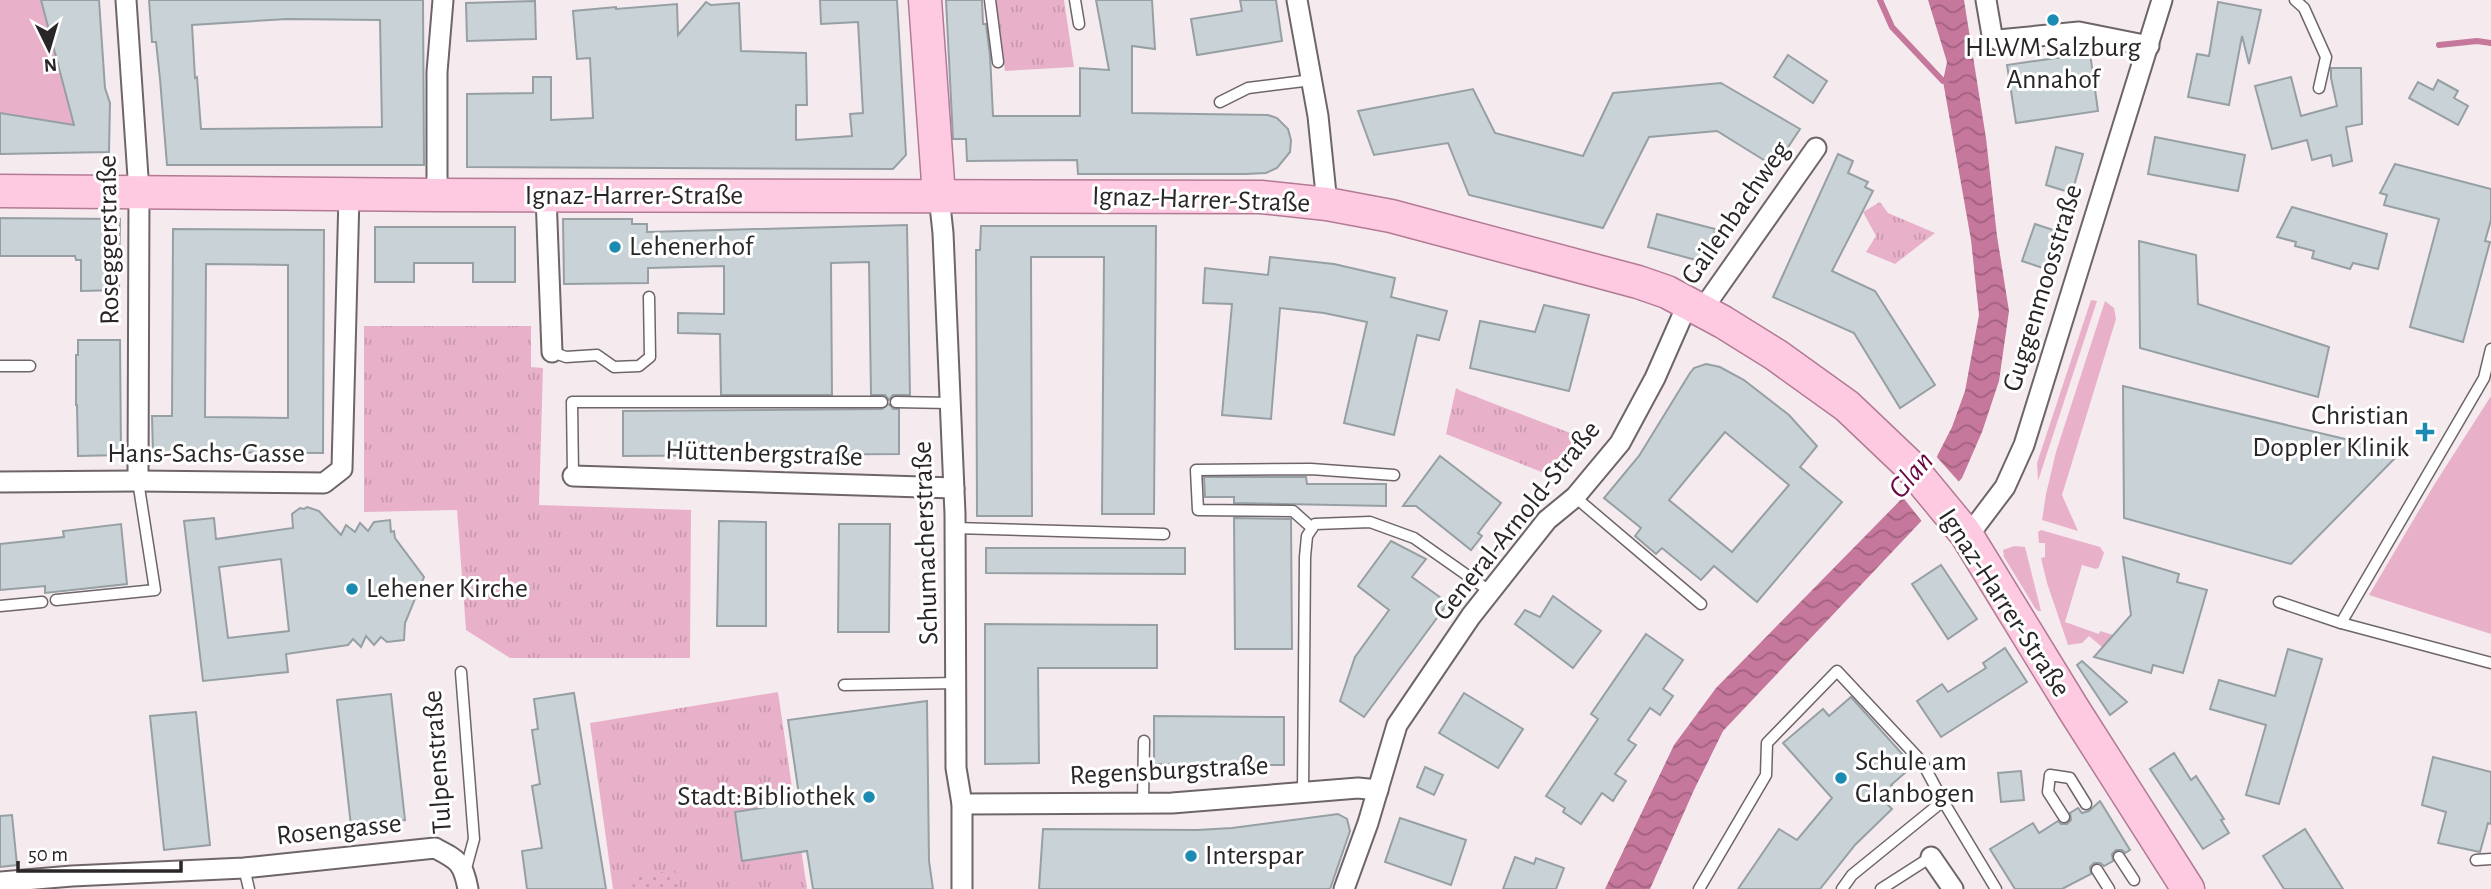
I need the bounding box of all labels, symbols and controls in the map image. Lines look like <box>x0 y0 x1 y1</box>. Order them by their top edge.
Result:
marker: HLWM Salzburg Annahof <box>2045 12 2061 28</box>
north arrow <box>14 14 84 84</box>
place label: HLWM Salzburg Annahof <box>1965 34 2141 94</box>
text: N <box>43 54 58 74</box>
street label: Gailenbachweg <box>1677 136 1796 290</box>
street label: Roseggerstraße <box>94 155 124 325</box>
street label: Guggenmoosstraße <box>1998 181 2088 395</box>
street label: Ignaz-Harrer-Straße <box>525 182 743 210</box>
street label: Ignaz-Harrer-Straße <box>1091 182 1311 218</box>
place label: Lehenerhof <box>629 233 755 261</box>
marker: Lehenerhof <box>607 239 623 255</box>
place label: Christian Doppler Klinik <box>2252 402 2409 462</box>
street label: General-Arnold-Straße <box>1428 416 1606 626</box>
marker: Christian Doppler Klinik <box>2415 422 2435 442</box>
street label: Hüttenbergstraße <box>665 437 863 471</box>
street label: Hans-Sachs-Gasse <box>107 440 305 468</box>
street label: Schumacherstraße <box>908 441 944 645</box>
water label: Glan <box>1883 446 1939 504</box>
street label: Ignaz-Harrer-Straße <box>1933 504 2075 702</box>
place label: Lehener Kirche <box>366 575 528 603</box>
marker: Lehener Kirche <box>344 581 360 597</box>
street label: Tulpenstraße <box>419 689 457 835</box>
place label: Schule am Glanbogen <box>1855 748 1975 808</box>
street label: Regensburgstraße <box>1069 752 1269 790</box>
marker: Schule am Glanbogen <box>1833 770 1849 786</box>
place label: Stadt:Bibliothek <box>677 783 855 811</box>
marker: Stadt:Bibliothek <box>861 789 877 805</box>
street label: Rosengasse <box>275 809 403 851</box>
scale bar <box>18 830 180 874</box>
place label: Interspar <box>1205 842 1303 870</box>
text: 50 m <box>28 844 68 865</box>
marker: Interspar <box>1183 848 1199 864</box>

